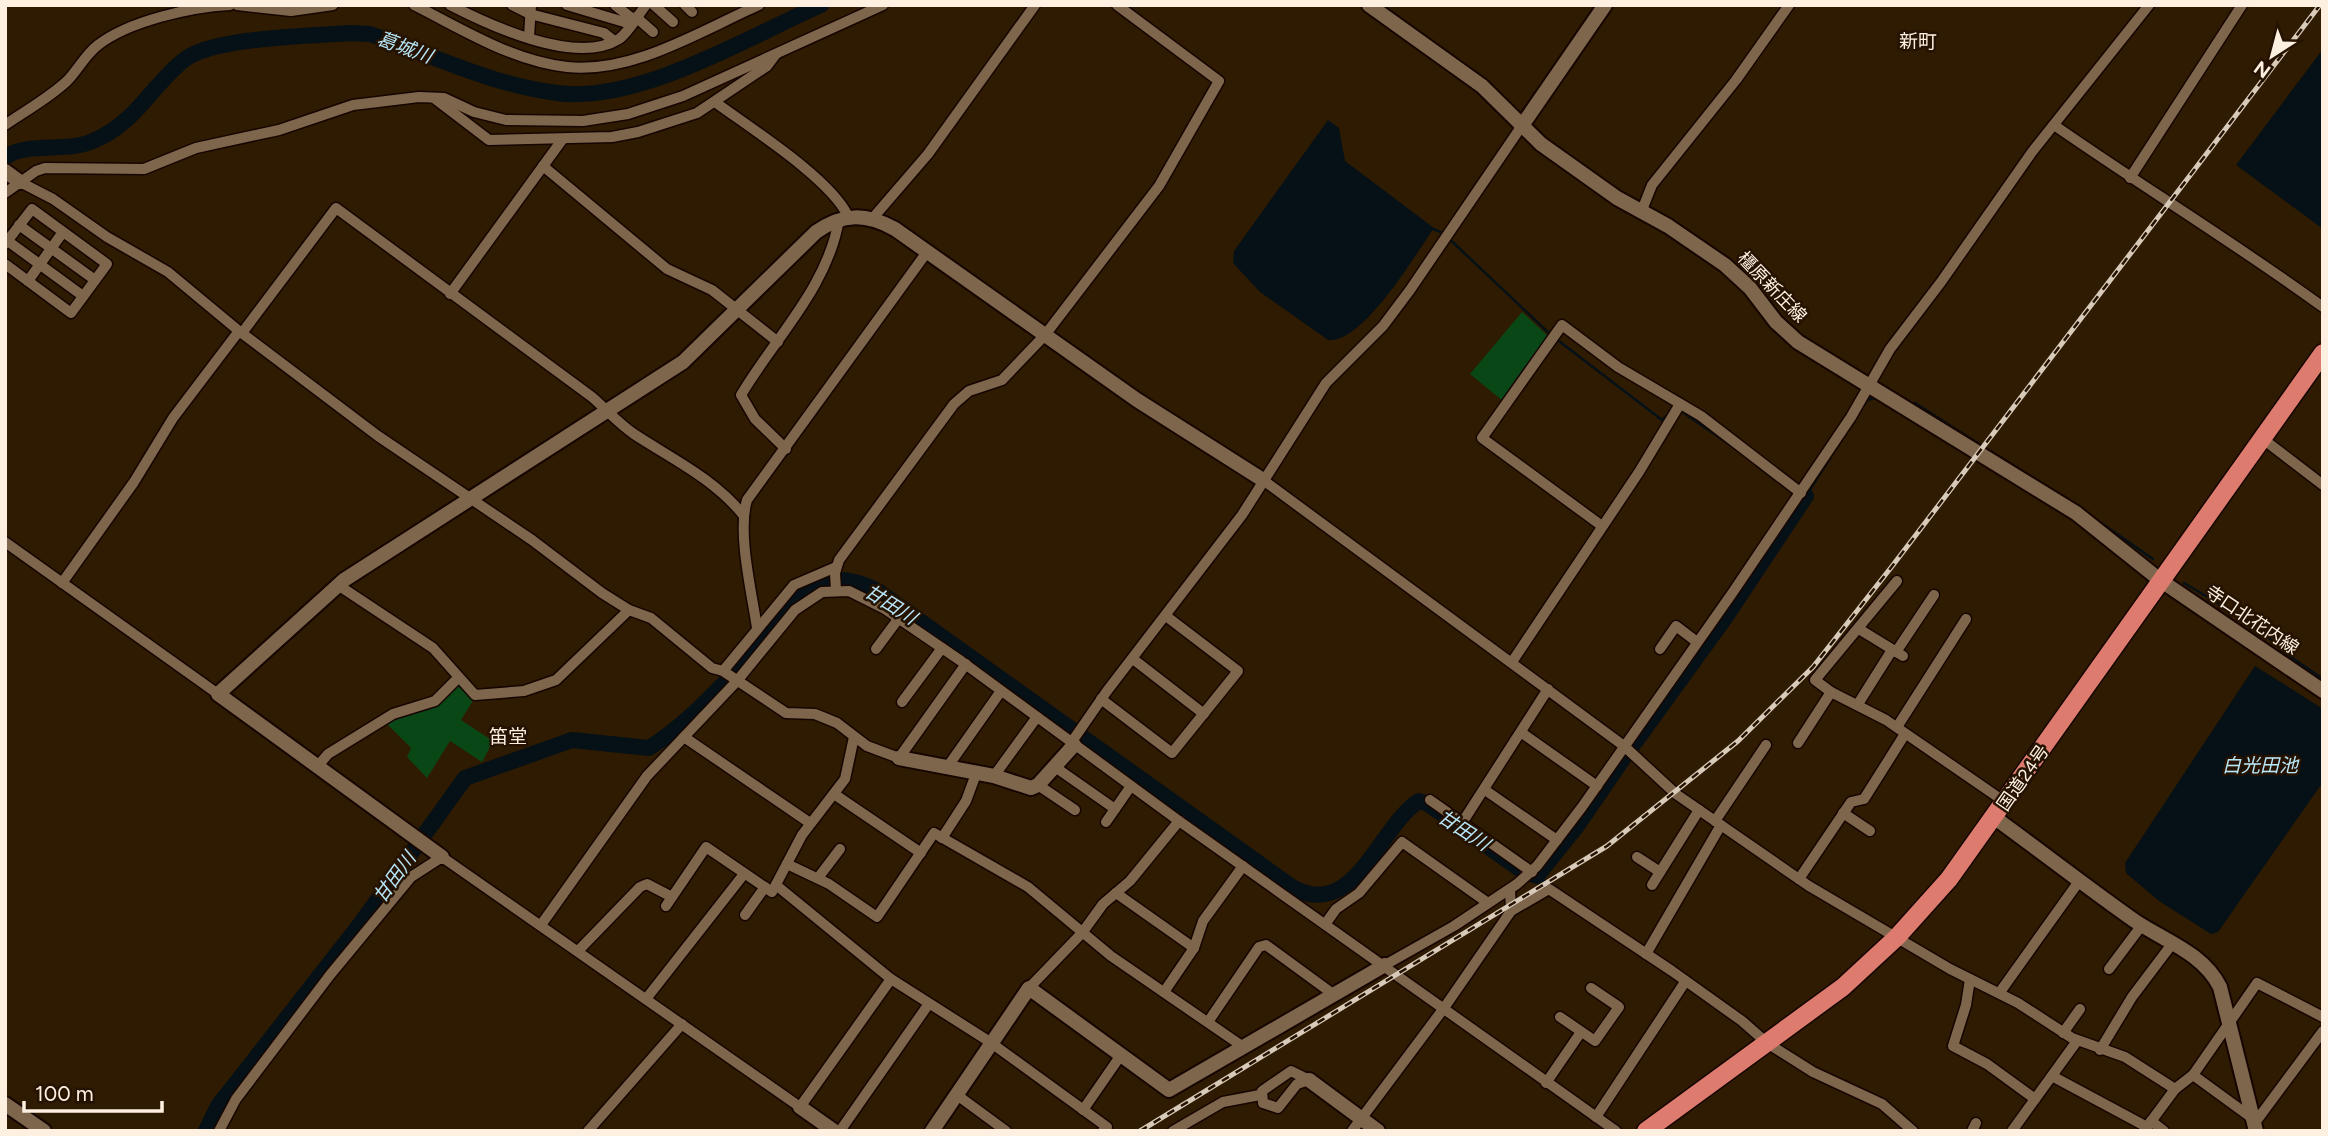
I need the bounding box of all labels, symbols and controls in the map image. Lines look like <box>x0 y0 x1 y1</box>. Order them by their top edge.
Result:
north arrow <box>2237 21 2307 91</box>
water label: 葛城川 <box>374 27 437 69</box>
district label: 新町 <box>1899 30 1937 53</box>
text: N <box>2250 56 2275 83</box>
street label: 橿原新庄線 <box>1733 247 1811 327</box>
water label: 甘田川 <box>860 580 923 630</box>
street label: 寺口北花内線 <box>2201 581 2303 659</box>
district label: 笛堂 <box>489 725 527 748</box>
street label: 国道24号 <box>1992 741 2054 815</box>
water label: 白光田池 <box>2222 754 2300 777</box>
water label: 甘田川 <box>1434 805 1496 857</box>
water label: 甘田川 <box>368 846 422 907</box>
scale bar <box>24 1070 163 1114</box>
text: 100 m <box>35 1081 94 1106</box>

